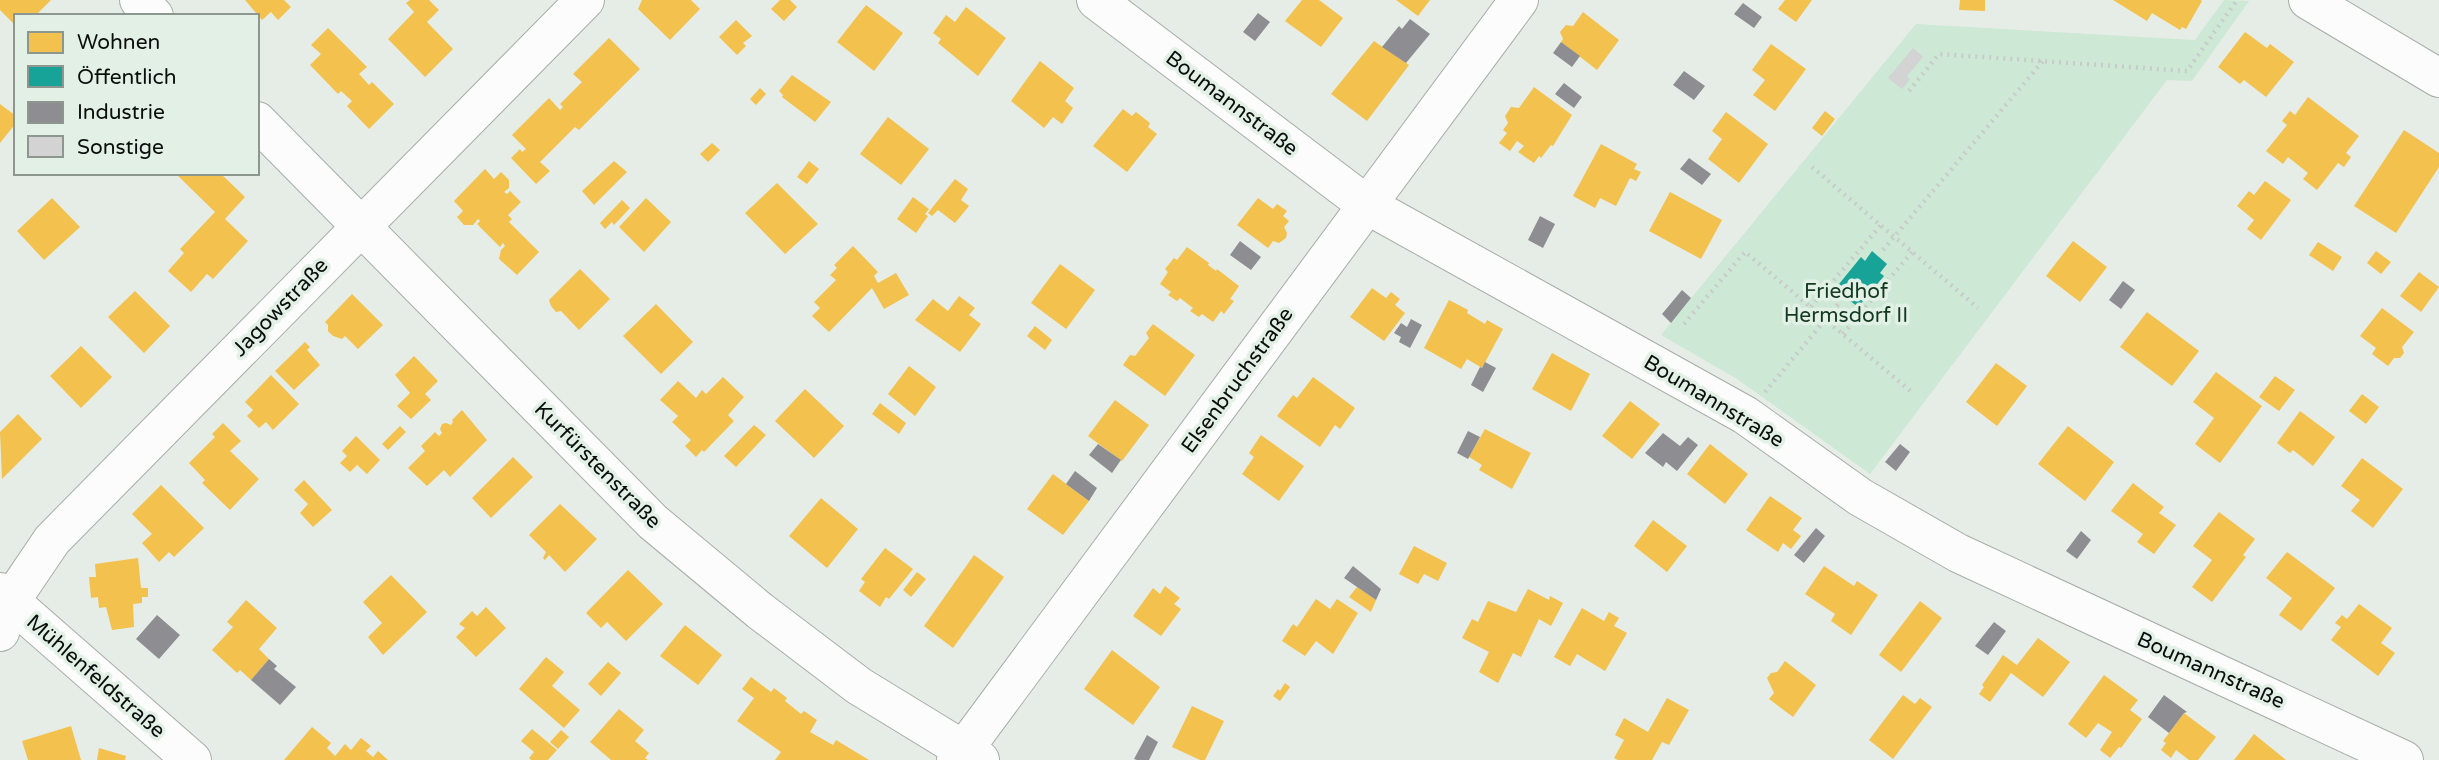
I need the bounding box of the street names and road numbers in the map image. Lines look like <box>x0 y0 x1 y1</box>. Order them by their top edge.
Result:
street label: Boumannstraße <box>1161 46 1303 161</box>
street label: Jagowstraße <box>227 253 333 362</box>
street label: Elsenbruchstraße <box>1176 302 1299 458</box>
street label: Boumannstraße <box>1639 350 1788 453</box>
street label: Kurfürstenstraße <box>529 397 666 534</box>
street label: Mühlenfeldstraße <box>21 609 170 743</box>
street label: Boumannstraße <box>2133 627 2289 714</box>

